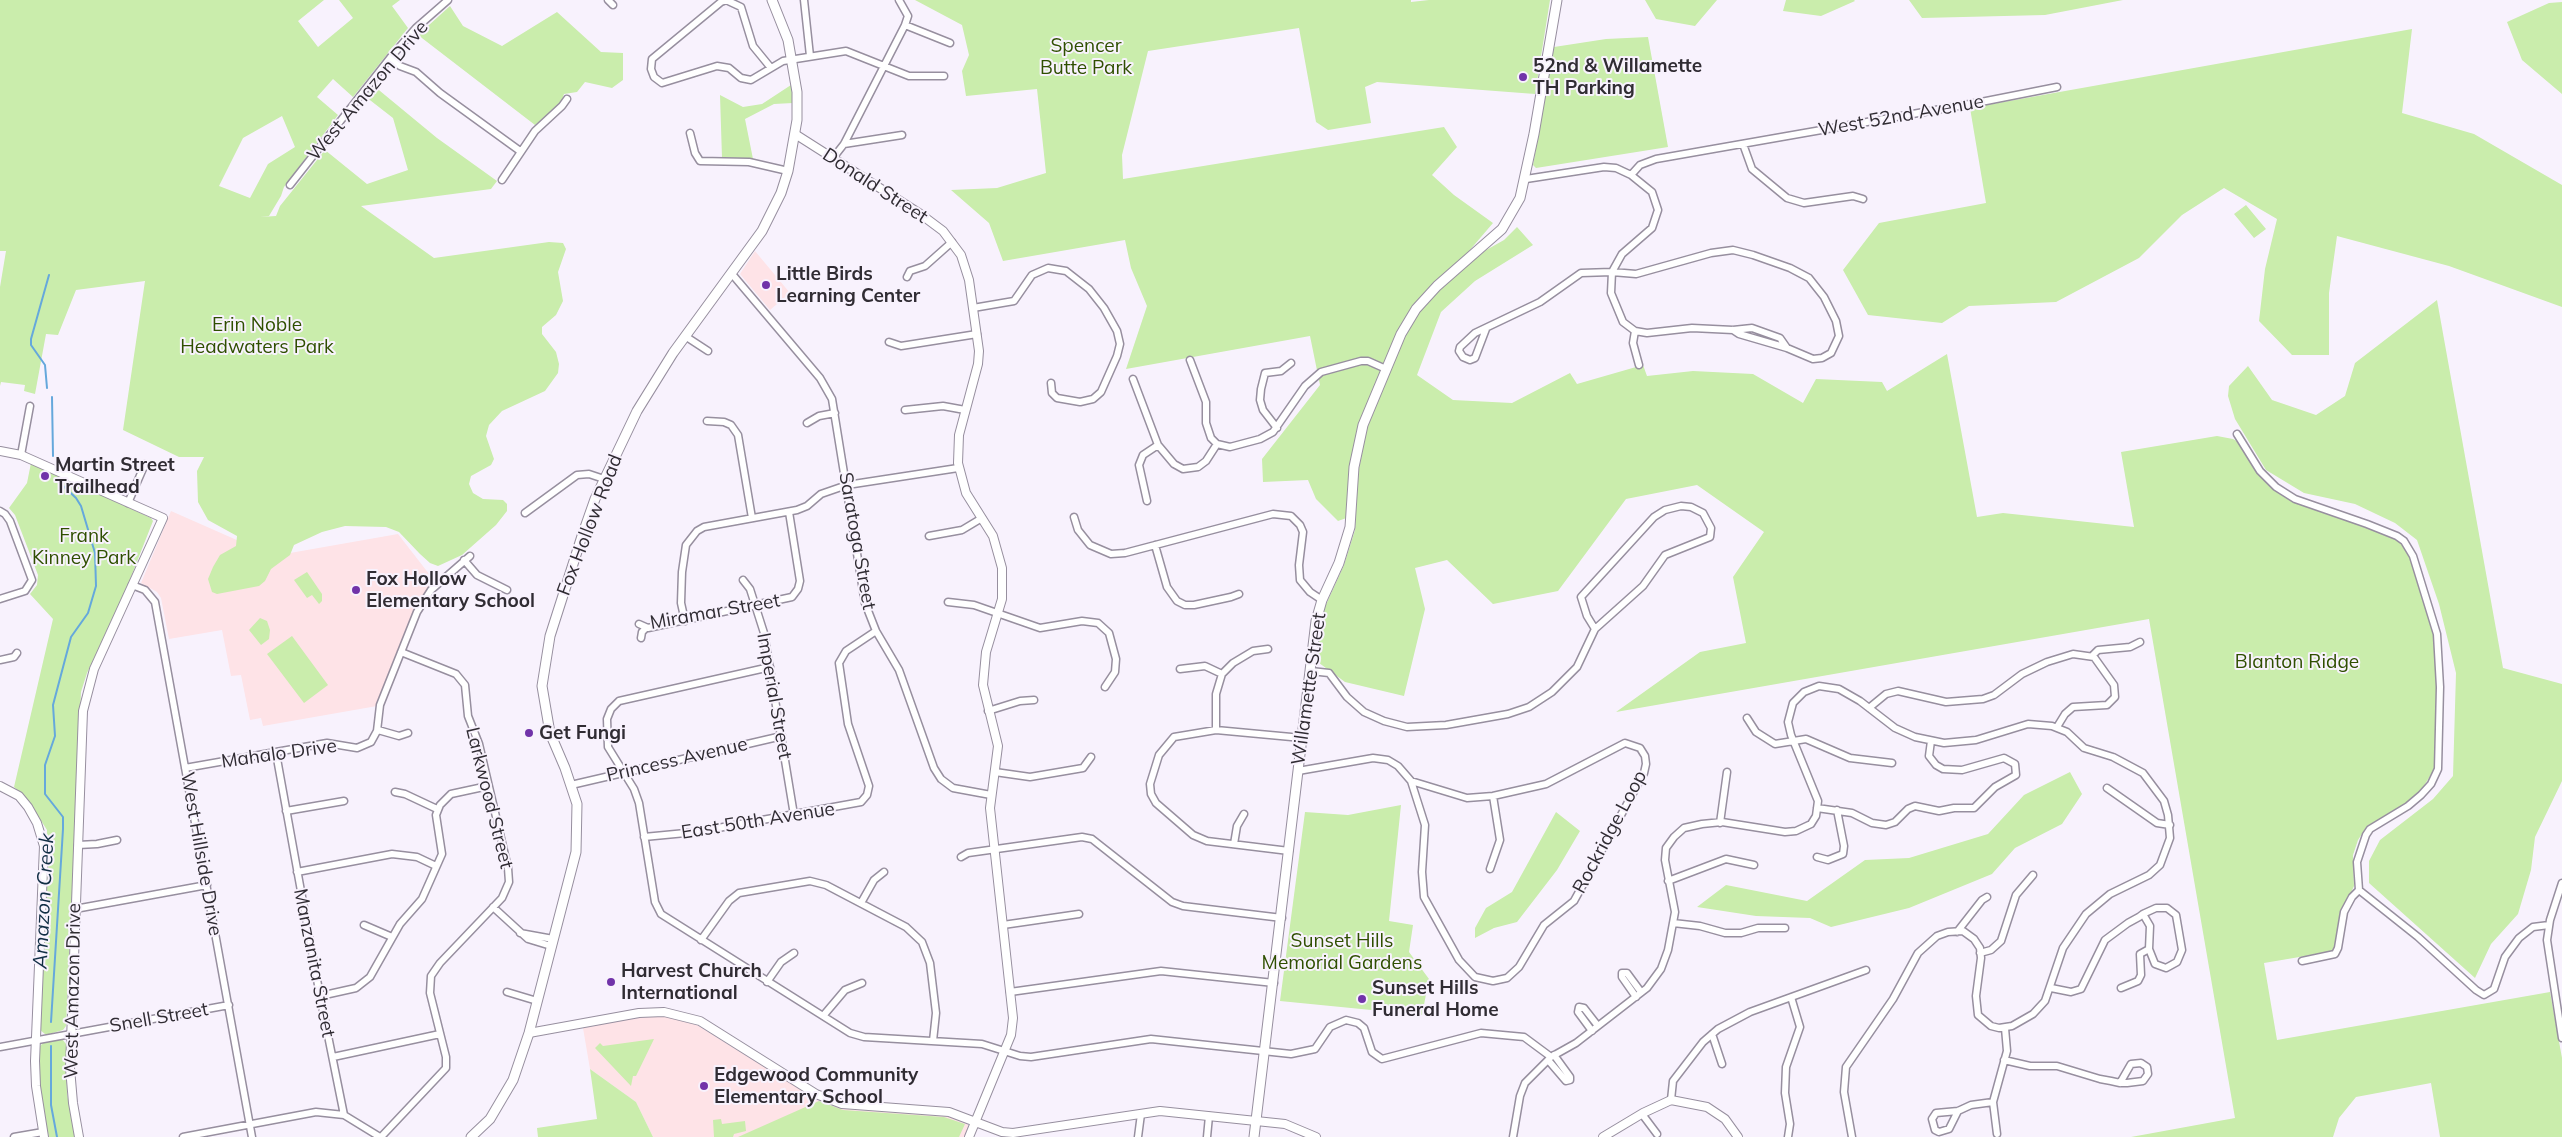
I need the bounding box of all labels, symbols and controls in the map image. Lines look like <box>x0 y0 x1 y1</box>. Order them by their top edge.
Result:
street label: West Amazon Drive <box>303 16 433 166</box>
park label: Spencer Butte Park <box>1040 35 1132 79</box>
place label: 52nd & Willamette TH Parking <box>1533 55 1702 99</box>
marker: 52nd & Willamette TH Parking <box>1517 71 1529 83</box>
street label: West 52nd Avenue <box>1816 90 1986 142</box>
street label: Donald Street <box>818 143 932 229</box>
place label: Little Birds Learning Center <box>776 263 920 307</box>
marker: Little Birds Learning Center <box>760 279 772 291</box>
park label: Erin Noble Headwaters Park <box>180 314 334 358</box>
street label: Fox Hollow Road <box>553 451 627 599</box>
place label: Martin Street Trailhead <box>55 454 175 498</box>
marker: Martin Street Trailhead <box>39 470 51 482</box>
street label: Saratoga Street <box>834 470 880 612</box>
park label: Frank Kinney Park <box>32 525 136 569</box>
place label: Fox Hollow Elementary School <box>366 568 535 612</box>
marker: Fox Hollow Elementary School <box>350 584 362 596</box>
street label: Miramar Street <box>648 589 782 635</box>
street label: Willamette Street <box>1287 611 1331 767</box>
street label: Imperial Street <box>752 631 796 761</box>
park label: Blanton Ridge <box>2235 651 2359 673</box>
place label: Get Fungi <box>539 722 626 744</box>
street label: Larkwood Street <box>460 725 518 871</box>
marker: Get Fungi <box>523 727 535 739</box>
street label: Princess Avenue <box>604 733 750 787</box>
street label: Mahalo Drive <box>220 735 338 773</box>
street label: Rockridge Loop <box>1568 767 1652 897</box>
street label: West Hillside Drive <box>175 770 227 938</box>
street label: East 50th Avenue <box>680 798 836 844</box>
water label: Amazon Creek <box>28 833 60 969</box>
street label: Manzanita Street <box>288 887 340 1039</box>
street label: West Amazon Drive <box>60 903 86 1079</box>
park label: Sunset Hills Memorial Gardens <box>1262 930 1422 974</box>
place label: Harvest Church International <box>621 960 762 1004</box>
marker: Harvest Church International <box>605 976 617 988</box>
place label: Sunset Hills Funeral Home <box>1372 977 1499 1021</box>
marker: Sunset Hills Funeral Home <box>1356 993 1368 1005</box>
street label: Snell Street <box>108 998 210 1038</box>
place label: Edgewood Community Elementary School <box>714 1064 918 1108</box>
marker: Edgewood Community Elementary School <box>698 1080 710 1092</box>

